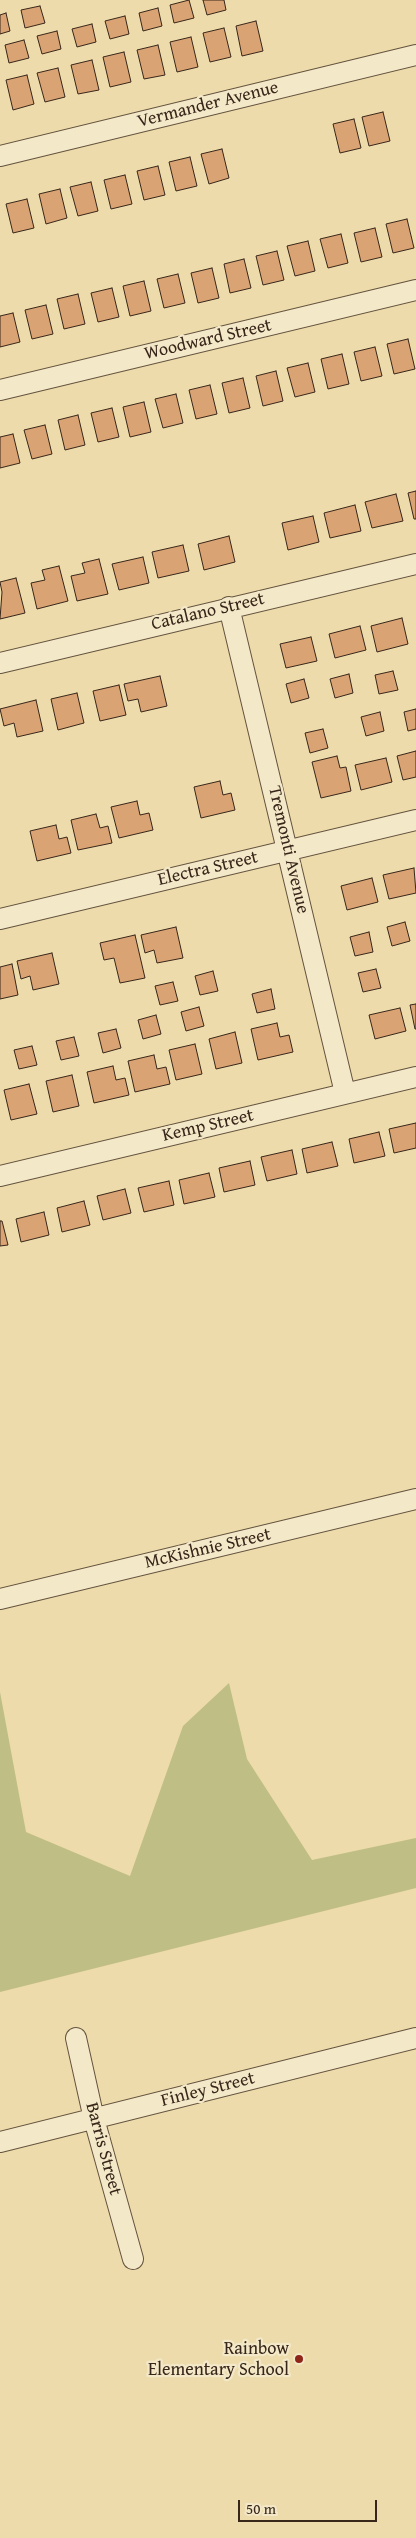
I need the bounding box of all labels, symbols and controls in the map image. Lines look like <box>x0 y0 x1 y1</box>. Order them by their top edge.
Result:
street label: Vermander Avenue <box>135 77 281 133</box>
street label: Woodward Street <box>142 315 274 365</box>
street label: Catalano Street <box>149 588 267 636</box>
street label: Tremonti Avenue <box>263 784 313 916</box>
street label: Electra Street <box>156 847 260 891</box>
street label: Kemp Street <box>160 1105 256 1147</box>
street label: McKishnie Street <box>143 1524 273 1574</box>
street label: Finley Street <box>159 2068 257 2112</box>
street label: Barris Street <box>80 2100 126 2198</box>
place label: Rainbow Elementary School <box>148 2338 289 2380</box>
marker: Rainbow Elementary School <box>293 2353 305 2365</box>
scale bar <box>241 2490 380 2522</box>
text: 50 m <box>246 2498 276 2519</box>

